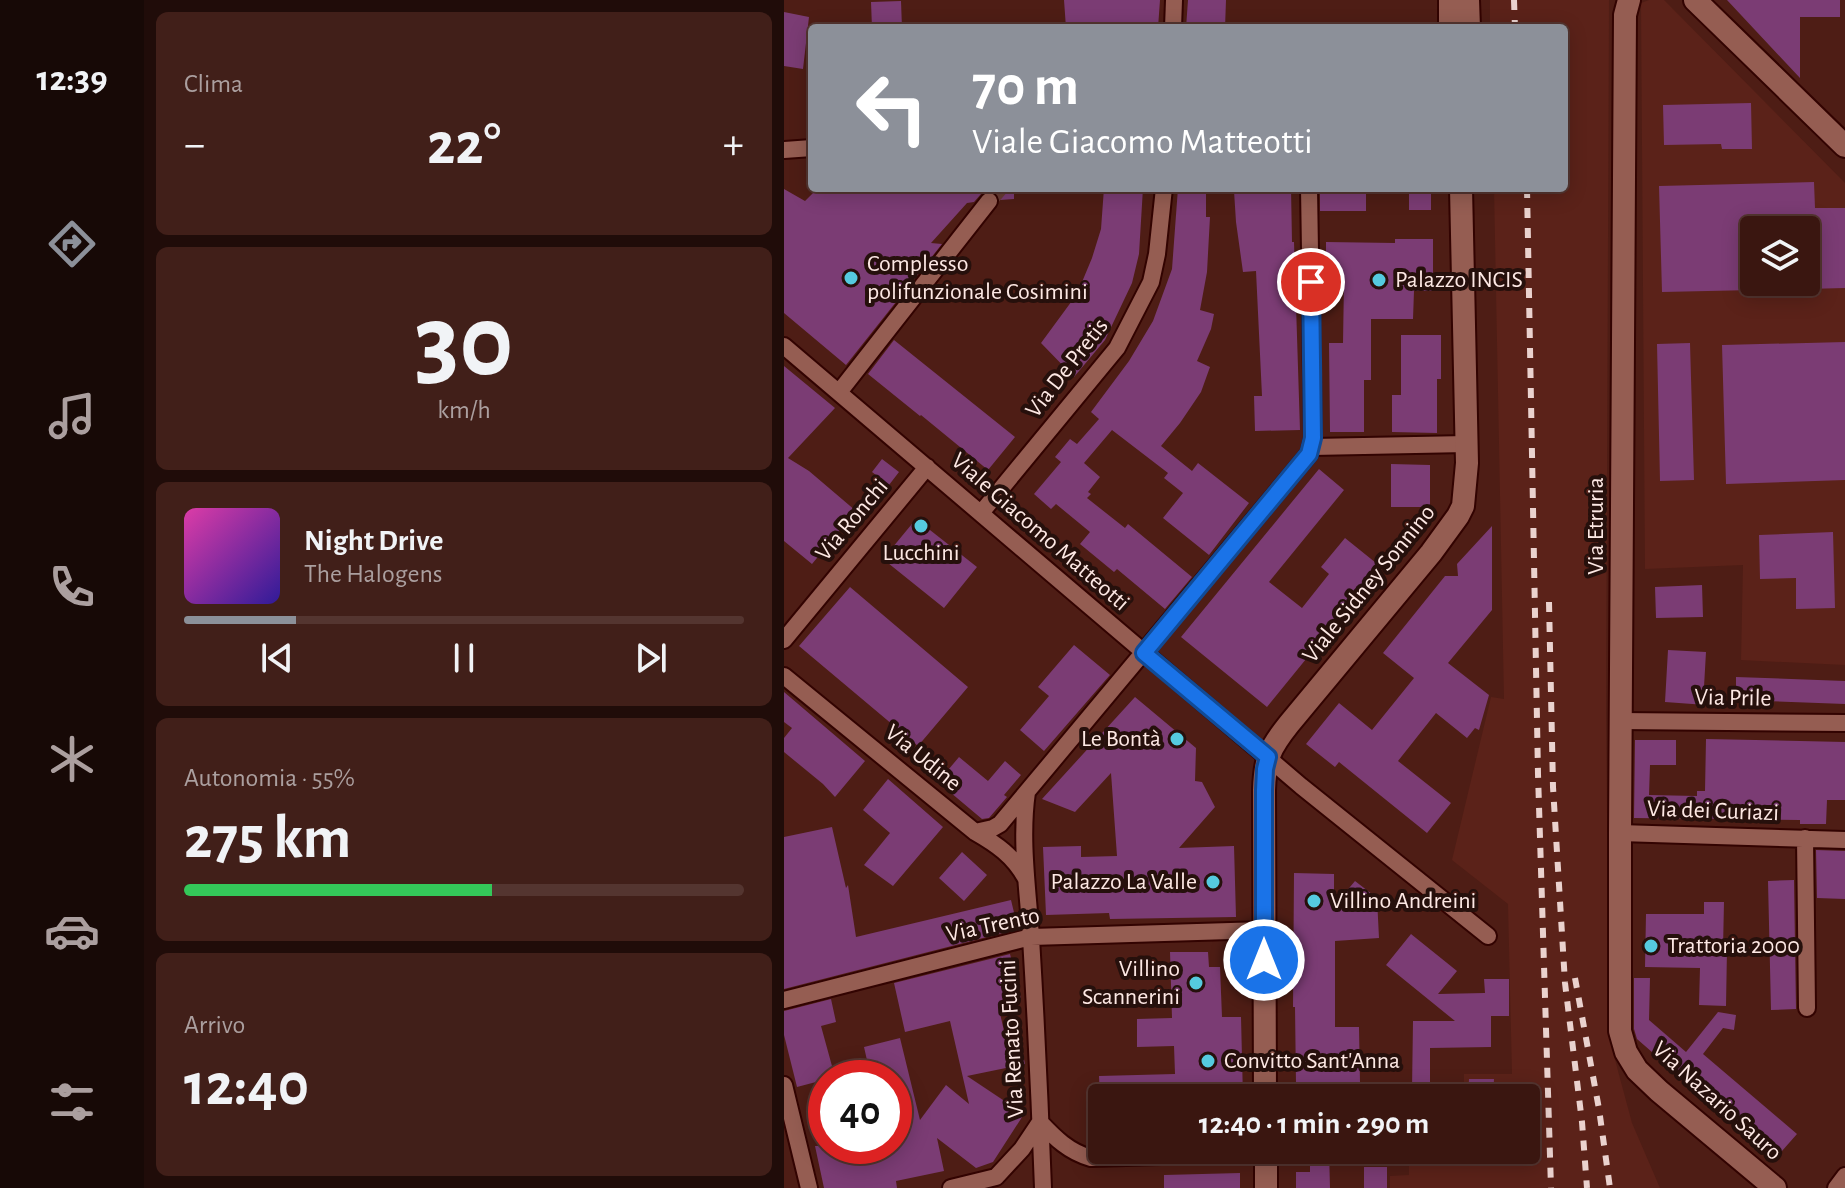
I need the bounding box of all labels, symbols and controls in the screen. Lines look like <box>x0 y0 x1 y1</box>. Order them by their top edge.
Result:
icon: left <box>840 56 944 160</box>
text: 70 m <box>972 59 1079 115</box>
text: 12:39 <box>36 61 108 97</box>
text: Clima <box>184 71 243 97</box>
text: 22° <box>427 115 501 175</box>
text: − <box>184 123 205 167</box>
text: + <box>723 123 744 167</box>
text: Viale Giacomo Matteotti <box>972 124 1313 160</box>
icon: directions <box>44 216 100 272</box>
map controls <box>1740 216 1820 296</box>
button: layers <box>1740 216 1820 296</box>
pin <box>1277 248 1345 316</box>
place label: Complesso polifunzionale Cosimini <box>867 252 1088 304</box>
icon: arrive <box>1289 260 1333 304</box>
place label: Palazzo INCIS <box>1395 268 1523 292</box>
marker: Complesso polifunzionale Cosimini <box>842 269 860 287</box>
marker: Palazzo INCIS <box>1370 271 1388 289</box>
text: 30 <box>414 291 514 395</box>
street label: Via De Pretis <box>1021 314 1113 422</box>
icon: music <box>44 388 100 444</box>
text: km/h <box>437 397 491 423</box>
street label: Viale Giacomo Matteotti <box>946 448 1134 616</box>
street label: Via Ronchi <box>811 475 893 565</box>
street label: Via Etruria <box>1584 477 1608 575</box>
street label: Viale Sidney Sonnino <box>1298 500 1440 668</box>
marker: Lucchini <box>912 517 930 535</box>
text: Night Drive <box>304 526 443 556</box>
place label: Lucchini <box>882 541 960 565</box>
icon: phone <box>44 559 100 615</box>
text: The Halogens <box>304 561 442 587</box>
icon: previous <box>255 636 299 680</box>
icon: pause <box>442 636 486 680</box>
icon: next <box>629 636 673 680</box>
street label: Via Prile <box>1694 685 1772 711</box>
street label: Via Udine <box>880 720 966 796</box>
place label: Le Bontà <box>1081 727 1161 751</box>
marker: Le Bontà <box>1168 730 1186 748</box>
icon: climate <box>44 731 100 787</box>
text: Autonomia · 55% <box>184 765 355 791</box>
street label: Via dei Curiazi <box>1647 797 1779 825</box>
text: 275 km <box>184 809 351 869</box>
place label: Palazzo La Valle <box>1051 870 1197 894</box>
marker: Palazzo La Valle <box>1204 873 1222 891</box>
place label: Villino Andreini <box>1330 889 1476 913</box>
marker: Villino Andreini <box>1305 892 1323 910</box>
icon: car <box>44 903 100 959</box>
street label: Via Trento <box>944 903 1042 947</box>
position arrow <box>1222 918 1306 1002</box>
place label: Trattoria 2000 <box>1667 934 1800 958</box>
marker: Trattoria 2000 <box>1642 937 1660 955</box>
place label: Villino Scannerini <box>1082 957 1180 1009</box>
street label: Via Renato Fucini <box>996 959 1028 1119</box>
marker: Villino Scannerini <box>1187 974 1205 992</box>
text: Arrivo <box>184 1012 245 1038</box>
street label: Via Nazario Sauro <box>1648 1037 1786 1165</box>
place label: Convitto Sant'Anna <box>1224 1049 1400 1073</box>
marker: Convitto Sant'Anna <box>1199 1052 1217 1070</box>
text: 12:40 <box>184 1056 309 1116</box>
speed limit sign: 40 <box>808 1060 912 1164</box>
icon: filters <box>44 1074 100 1130</box>
text: 12:40 · 1 min · 290 m <box>1199 1109 1429 1139</box>

